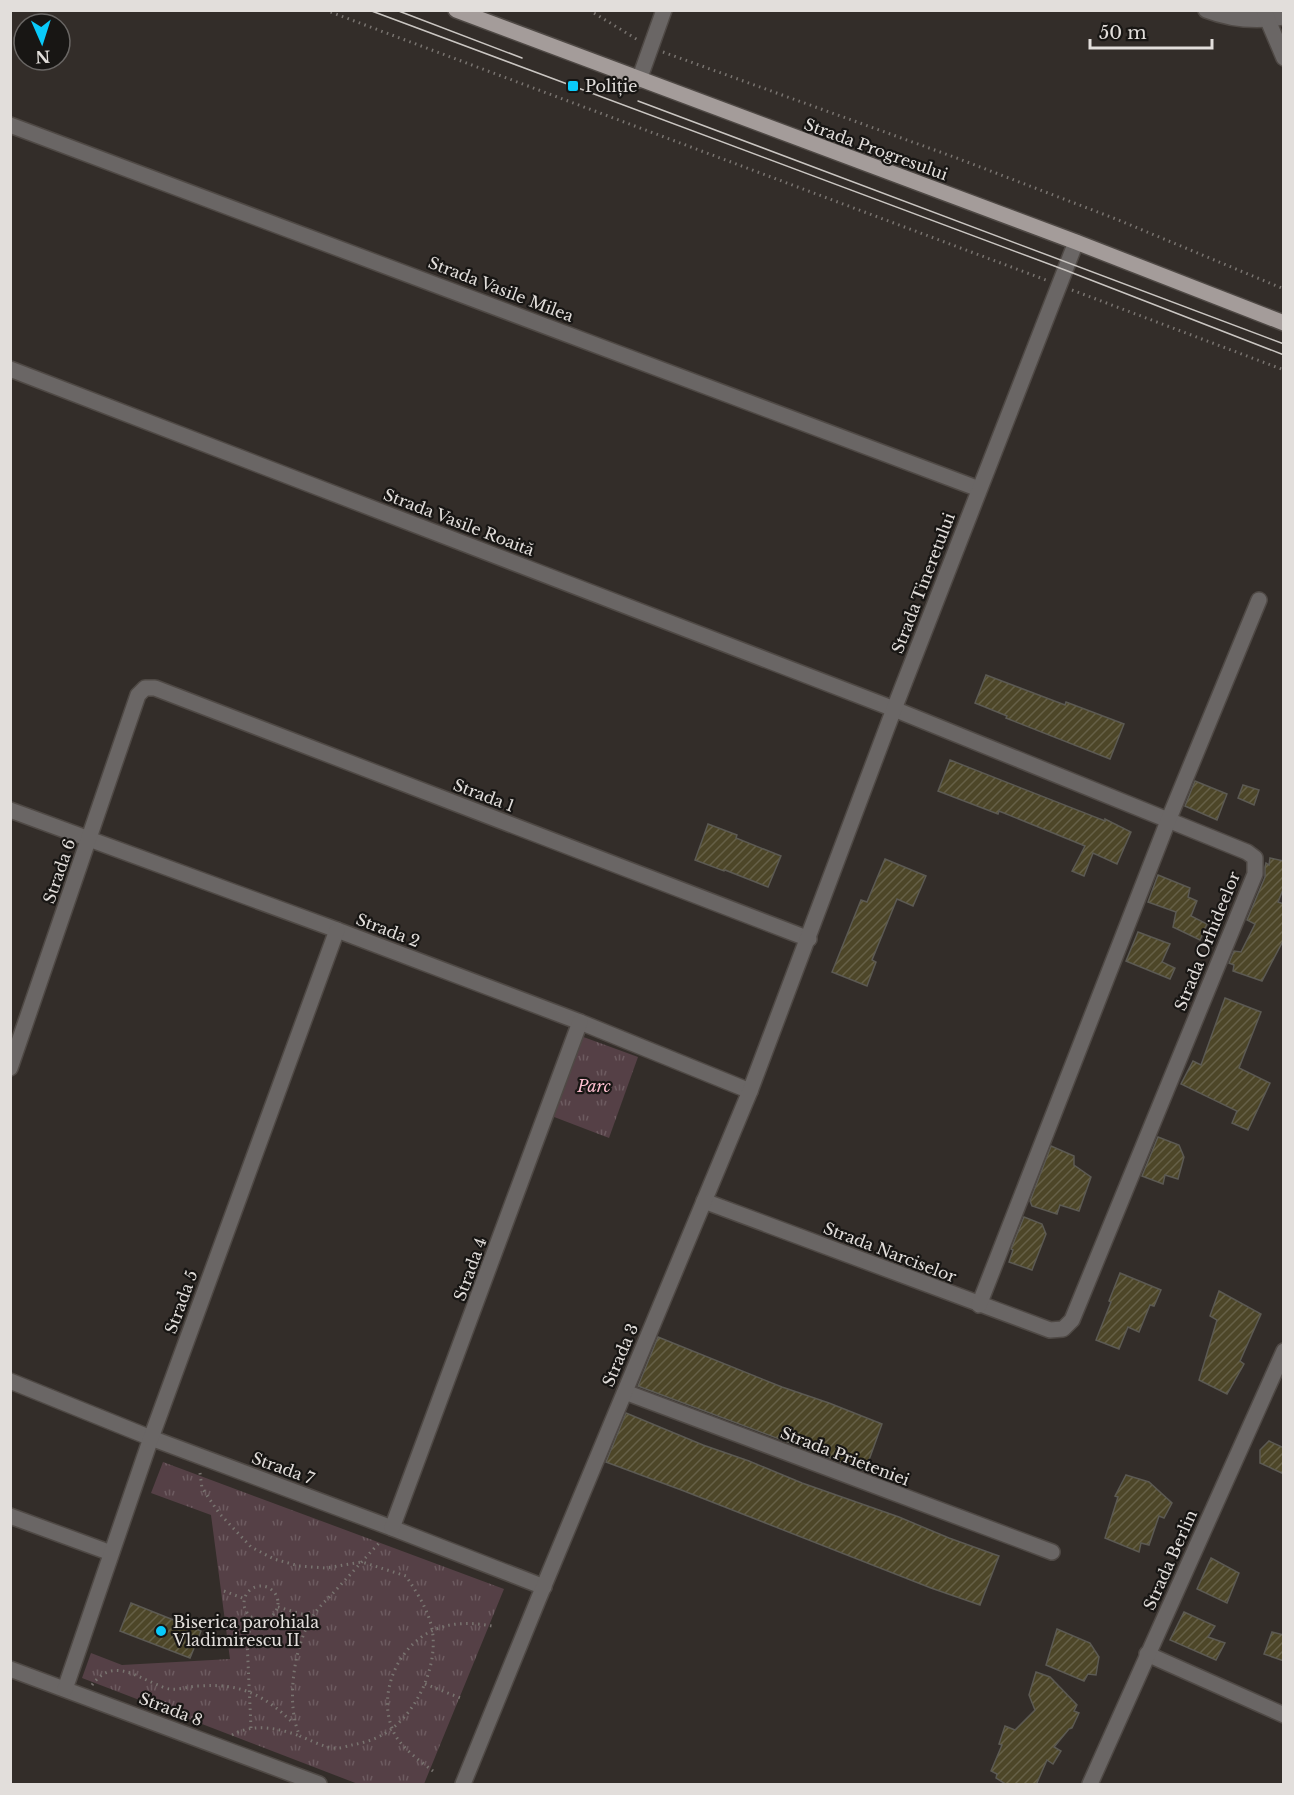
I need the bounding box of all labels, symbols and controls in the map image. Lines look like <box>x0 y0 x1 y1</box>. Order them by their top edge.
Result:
north arrow <box>12 12 72 72</box>
scale bar <box>1090 12 1212 50</box>
text: 50 m <box>1099 22 1147 44</box>
text: N <box>35 47 51 67</box>
place label: Poliție <box>585 76 637 97</box>
marker: Poliție <box>566 79 580 93</box>
street label: Strada Progresului <box>801 114 951 184</box>
street label: Strada Vasile Milea <box>426 252 577 326</box>
street label: Strada Vasile Roaită <box>381 484 537 560</box>
street label: Strada Tineretului <box>887 509 959 656</box>
street label: Strada 1 <box>451 774 517 816</box>
street label: Strada 6 <box>39 836 79 906</box>
street label: Strada Orhideelor <box>1170 868 1244 1014</box>
street label: Strada 2 <box>353 909 423 951</box>
park label: Parc <box>576 1076 611 1096</box>
street label: Strada Narciselor <box>821 1217 960 1287</box>
street label: Strada 4 <box>449 1234 491 1304</box>
street label: Strada 5 <box>160 1268 202 1336</box>
street label: Strada 3 <box>598 1320 642 1390</box>
street label: Strada Prieteniei <box>778 1422 913 1490</box>
street label: Strada 7 <box>249 1448 318 1489</box>
street label: Strada Berlin <box>1139 1507 1201 1613</box>
place label: Biserica parohiala Vladimirescu II <box>172 1612 319 1650</box>
marker: Biserica parohiala Vladimirescu II <box>154 1624 168 1638</box>
street label: Strada 8 <box>136 1688 206 1730</box>

